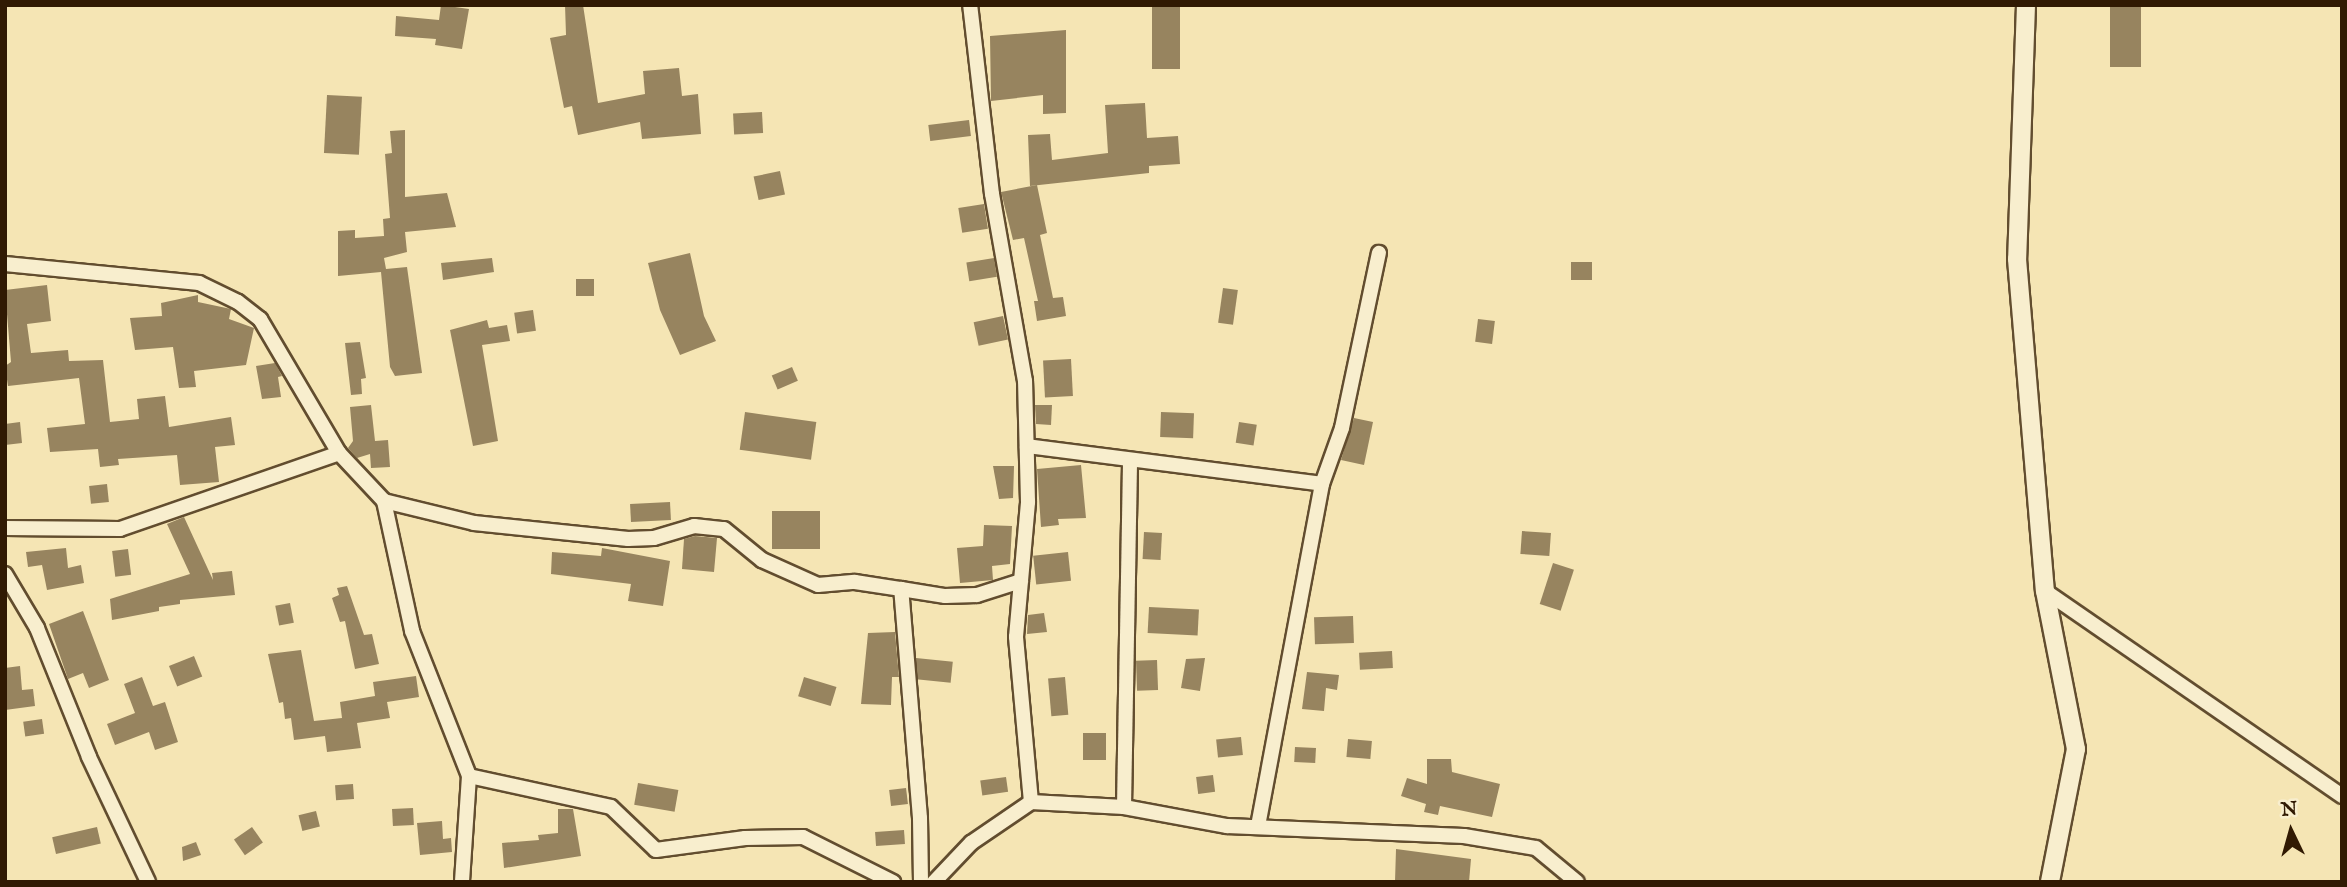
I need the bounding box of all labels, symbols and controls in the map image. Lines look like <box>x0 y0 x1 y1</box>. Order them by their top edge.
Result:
north arrow <box>2256 796 2326 866</box>
text: N <box>2280 797 2298 823</box>

